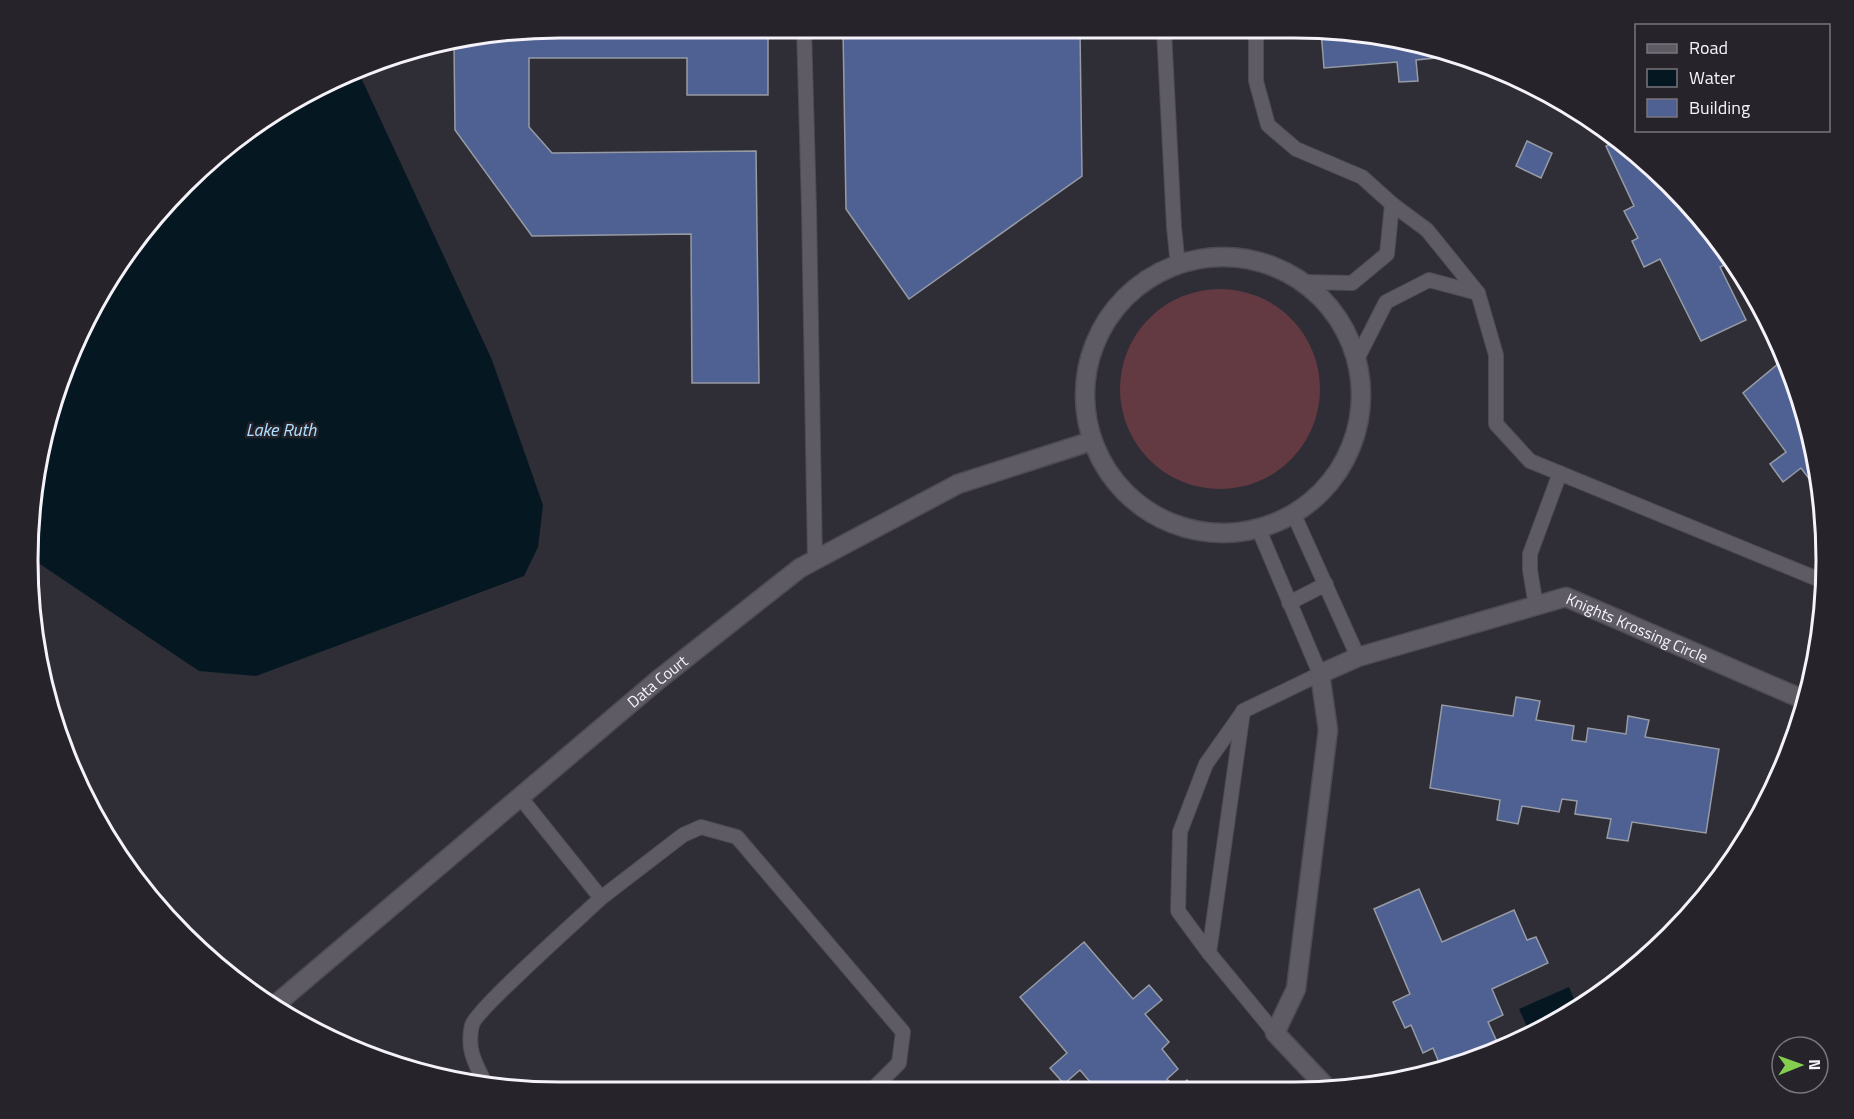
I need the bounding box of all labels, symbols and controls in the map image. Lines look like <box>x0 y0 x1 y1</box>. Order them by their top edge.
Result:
legend <box>1635 24 1830 132</box>
text: Road <box>1689 34 1728 61</box>
text: Water <box>1689 64 1735 91</box>
text: Building <box>1689 94 1750 121</box>
water label: Lake Ruth <box>246 416 317 443</box>
street label: Knights Krossing Circle <box>1562 587 1712 669</box>
street label: Data Court <box>622 649 693 713</box>
north arrow <box>1770 1035 1830 1095</box>
text: N <box>1803 1059 1827 1070</box>

